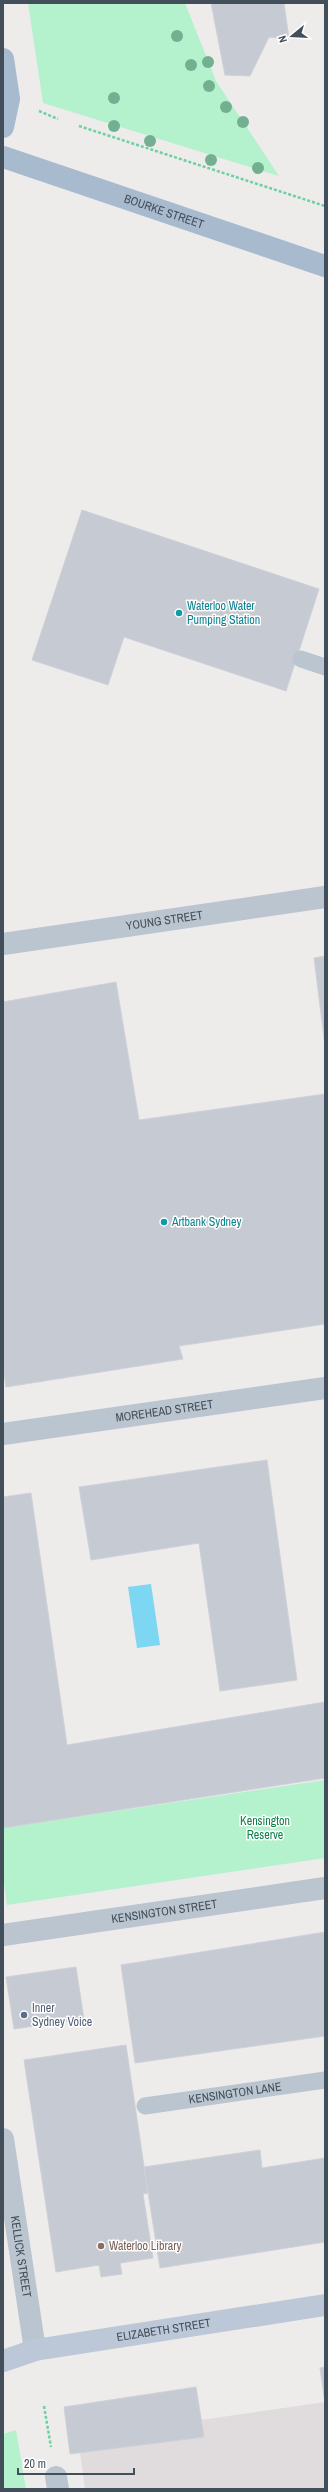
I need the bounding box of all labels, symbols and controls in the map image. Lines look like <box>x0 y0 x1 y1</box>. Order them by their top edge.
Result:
north arrow <box>272 16 312 56</box>
text: N <box>275 34 290 44</box>
street label: BOURKE STREET <box>122 191 206 232</box>
place label: Waterloo Water Pumping Station <box>187 598 260 628</box>
marker: Waterloo Water Pumping Station <box>174 608 184 618</box>
street label: YOUNG STREET <box>125 907 204 934</box>
place label: Artbank Sydney <box>171 1214 242 1230</box>
marker: Artbank Sydney <box>159 1217 169 1227</box>
street label: MOREHEAD STREET <box>114 1396 214 1426</box>
park label: Kensington Reserve <box>240 1813 290 1843</box>
street label: KENSINGTON STREET <box>110 1896 218 1927</box>
place label: Inner Sydney Voice <box>32 2000 92 2030</box>
marker: Inner Sydney Voice <box>19 2010 29 2020</box>
street label: KENSINGTON LANE <box>188 2078 282 2108</box>
street label: KELLICK STREET <box>7 2215 35 2298</box>
place label: Waterloo Library <box>109 2238 181 2254</box>
marker: Waterloo Library <box>96 2241 106 2251</box>
street label: ELIZABETH STREET <box>115 2315 212 2345</box>
scale bar <box>18 2450 134 2476</box>
text: 20 m <box>24 2456 46 2472</box>

